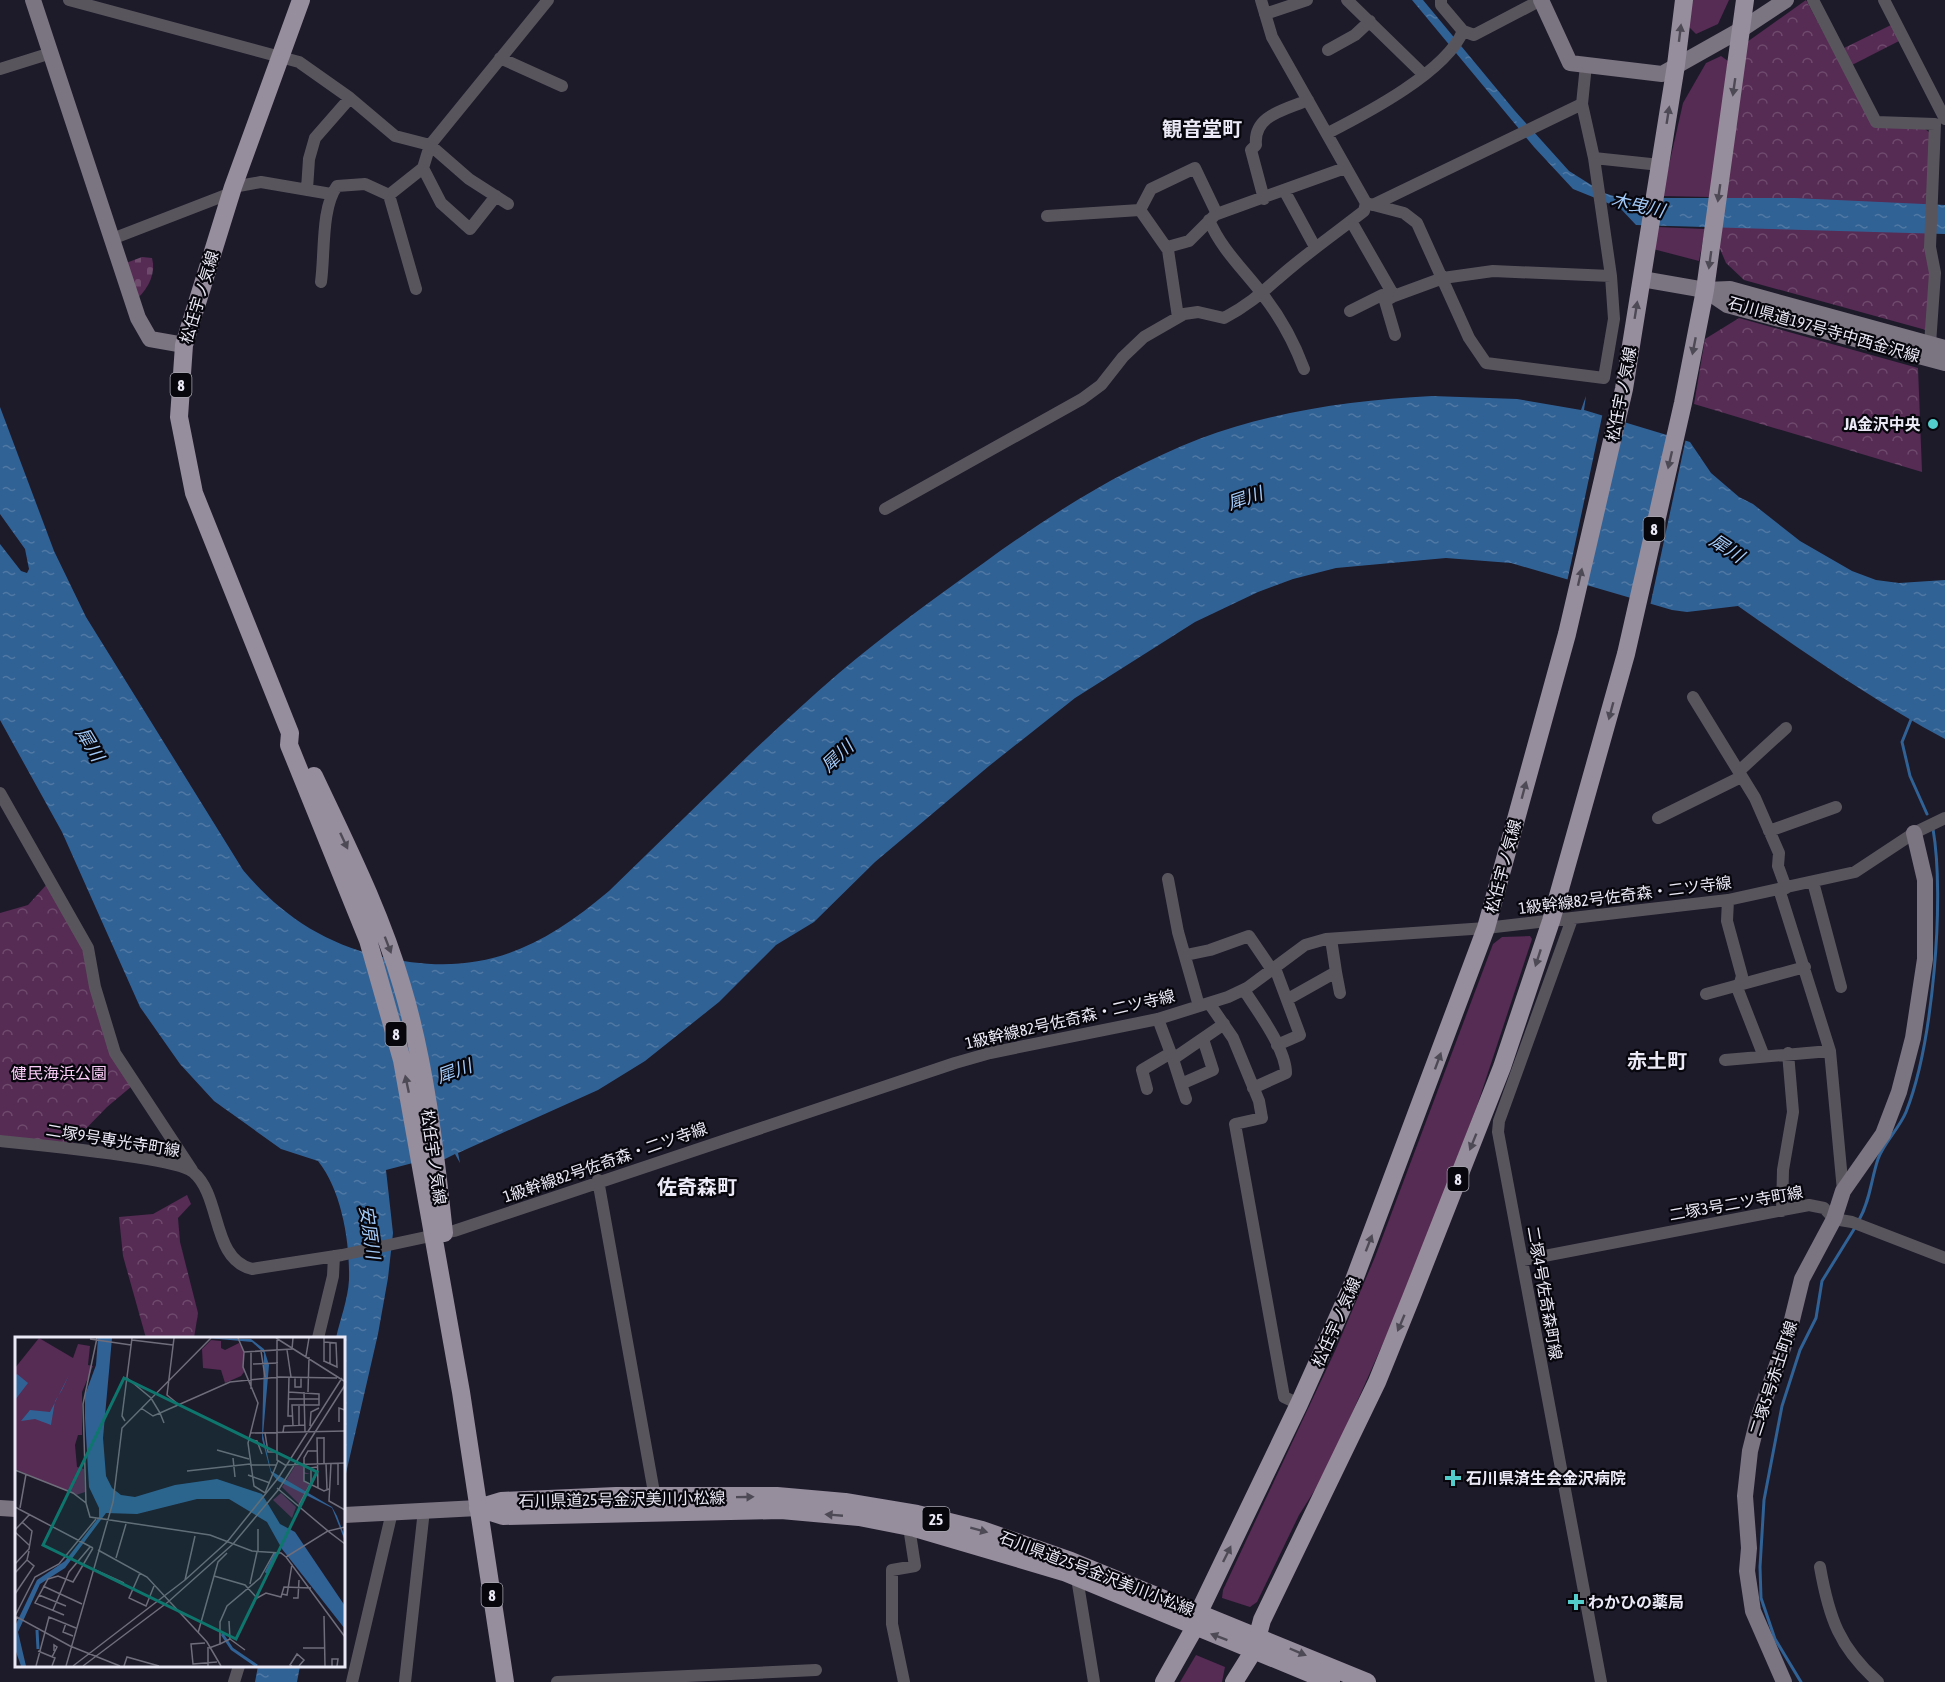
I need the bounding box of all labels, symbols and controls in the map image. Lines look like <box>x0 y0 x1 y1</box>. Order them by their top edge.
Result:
one-way arrow <box>1675 23 1685 42</box>
one-way arrow <box>1729 78 1738 97</box>
one-way arrow <box>1664 105 1673 124</box>
district label: 観音堂町 <box>1162 117 1242 140</box>
one-way arrow <box>1714 184 1723 203</box>
water label: 木曳川 <box>1609 189 1669 222</box>
street label: 松任宇ノ気線 <box>176 248 222 346</box>
one-way arrow <box>1705 251 1714 270</box>
street label: 石川県道197号寺中西金沢線 <box>1726 293 1922 365</box>
one-way arrow <box>1632 301 1641 320</box>
one-way arrow <box>1689 337 1698 356</box>
street label: 松任宇ノ気線 <box>1603 345 1639 443</box>
road number: 8 <box>170 373 192 397</box>
place label: JA金沢中央 <box>1843 415 1921 433</box>
marker: JA金沢中央 <box>1926 417 1940 431</box>
one-way arrow <box>1664 451 1674 469</box>
water label: 犀川 <box>1225 482 1267 514</box>
road number: 8 <box>1644 517 1664 541</box>
water label: 犀川 <box>1706 529 1749 568</box>
one-way arrow <box>1576 567 1586 586</box>
one-way arrow <box>1605 701 1615 720</box>
water label: 犀川 <box>72 723 109 767</box>
water label: 犀川 <box>817 735 859 776</box>
one-way arrow <box>1520 781 1529 799</box>
street label: 松任宇ノ気線 <box>1482 817 1524 915</box>
one-way arrow <box>340 832 349 849</box>
street label: 1級幹線82号佐奇森・二ツ寺線 <box>1517 873 1733 917</box>
one-way arrow <box>384 936 394 954</box>
one-way arrow <box>1533 949 1543 967</box>
street label: 1級幹線82号佐奇森・二ツ寺線 <box>963 986 1177 1052</box>
road number: 8 <box>386 1022 406 1046</box>
district label: 赤土町 <box>1627 1049 1687 1072</box>
one-way arrow <box>1434 1052 1443 1070</box>
water label: 犀川 <box>433 1054 476 1087</box>
park label: 健民海浜公園 <box>11 1064 107 1082</box>
one-way arrow <box>402 1074 412 1093</box>
street label: 松任宇ノ気線 <box>418 1108 450 1206</box>
street label: 1級幹線82号佐奇森・二ツ寺線 <box>501 1119 709 1205</box>
street label: 二塚9号専光寺町線 <box>45 1121 181 1159</box>
one-way arrow <box>1468 1133 1477 1151</box>
road number: 8 <box>1448 1167 1468 1191</box>
district label: 佐奇森町 <box>657 1175 737 1198</box>
street label: 二塚3号二ツ寺町線 <box>1668 1182 1804 1224</box>
water label: 安原川 <box>356 1204 384 1262</box>
street label: 二塚4号佐奇森町線 <box>1524 1225 1566 1361</box>
one-way arrow <box>1364 1234 1374 1252</box>
street label: 松任宇ノ気線 <box>1308 1274 1364 1370</box>
one-way arrow <box>1396 1314 1405 1332</box>
street label: 二塚5号赤土町線 <box>1746 1318 1800 1438</box>
inset map <box>15 1337 345 1667</box>
marker: 石川県済生会金沢病院 <box>1444 1469 1462 1487</box>
place label: 石川県済生会金沢病院 <box>1466 1469 1626 1487</box>
street label: 石川県道25号金沢美川小松線 <box>518 1488 726 1510</box>
one-way arrow <box>736 1492 755 1502</box>
road number: 25 <box>922 1507 950 1531</box>
one-way arrow <box>825 1510 844 1520</box>
one-way arrow <box>970 1525 988 1535</box>
street label: 石川県道25号金沢美川小松線 <box>997 1527 1197 1619</box>
one-way arrow <box>1222 1546 1231 1563</box>
road number: 8 <box>482 1583 502 1607</box>
place label: わかひの薬局 <box>1588 1593 1684 1611</box>
marker: わかひの薬局 <box>1569 1595 1583 1609</box>
one-way arrow <box>1209 1631 1227 1641</box>
one-way arrow <box>1290 1647 1308 1657</box>

